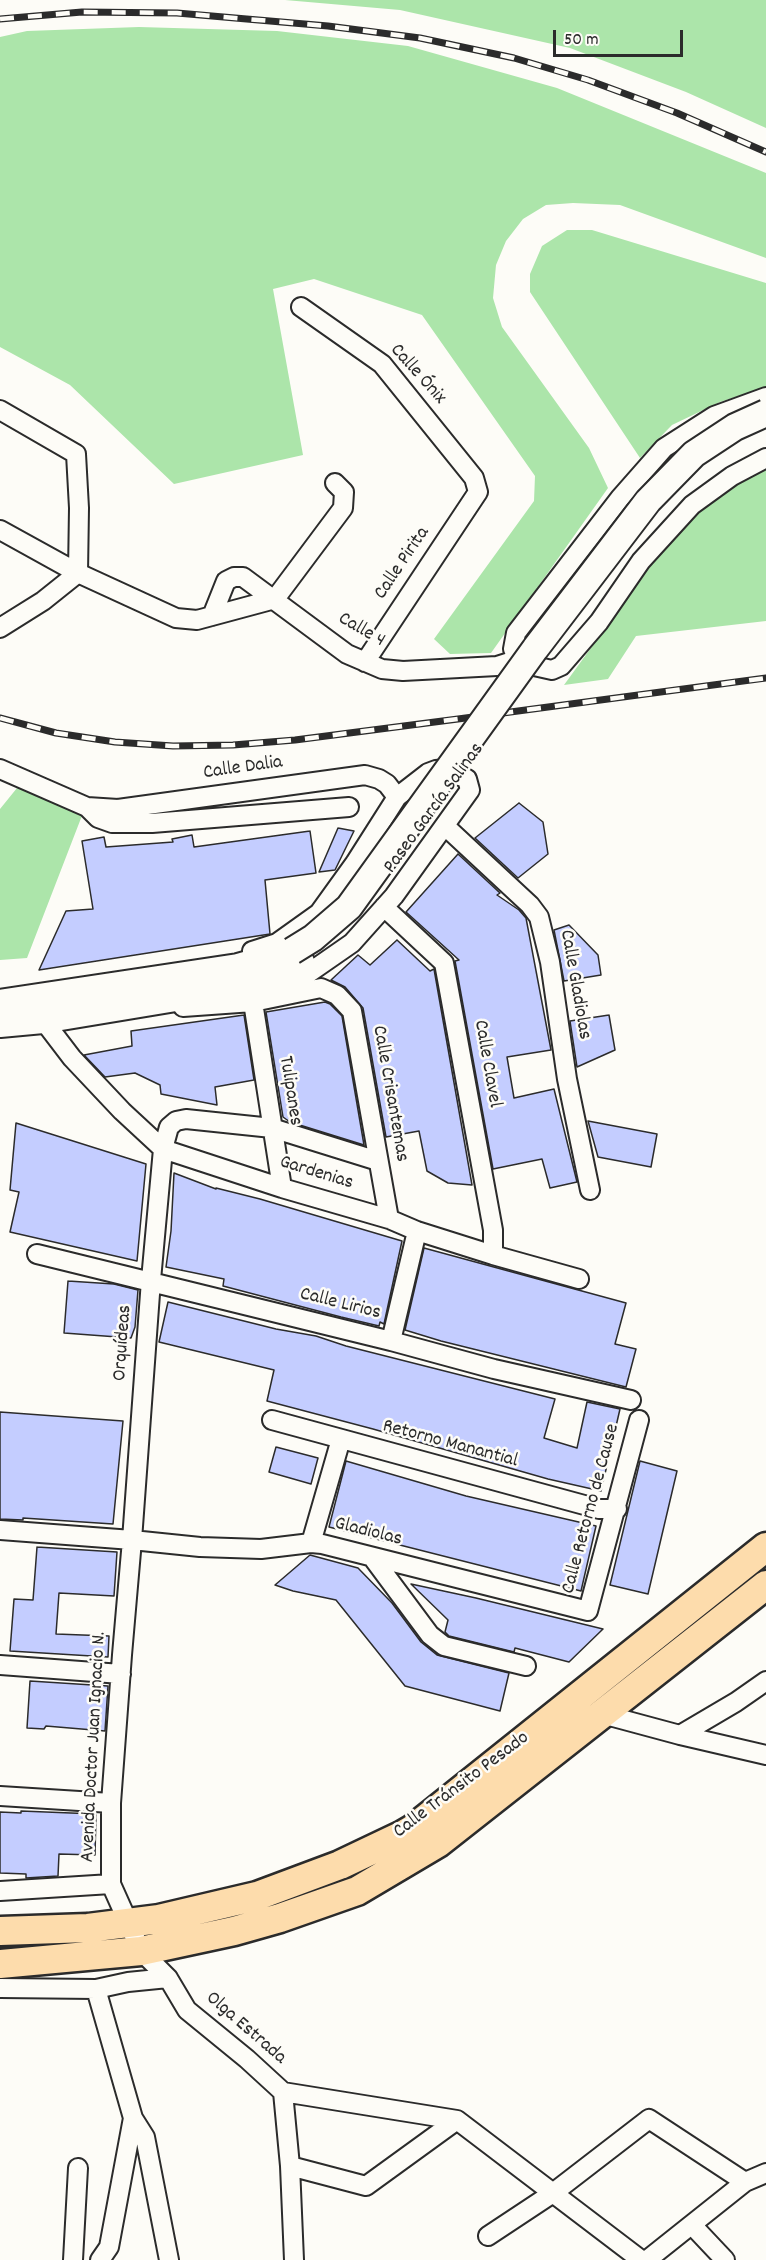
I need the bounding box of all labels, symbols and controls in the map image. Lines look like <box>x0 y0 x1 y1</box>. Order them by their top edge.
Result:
scale bar <box>556 18 686 56</box>
text: 50 m <box>564 28 599 53</box>
street label: Calle Ónix <box>384 340 450 410</box>
street label: Calle Pirita <box>370 523 436 605</box>
street label: Calle 4 <box>333 608 389 654</box>
street label: Paseo García Salinas <box>380 739 490 879</box>
street label: Calle Dalia <box>202 752 284 786</box>
street label: Calle Gladiolas <box>553 928 595 1042</box>
street label: Calle Clavel <box>467 1019 505 1109</box>
street label: Calle Crisantemas <box>365 1024 413 1164</box>
street label: Tulipanes <box>272 1055 306 1127</box>
street label: Gardenias <box>276 1151 356 1197</box>
street label: Calle Lirios <box>297 1283 383 1327</box>
street label: Orquídeas <box>109 1304 139 1382</box>
street label: Retorno Manantial <box>380 1415 520 1475</box>
street label: Calle Retorno de Cause <box>558 1421 626 1597</box>
street label: Gladiolas <box>332 1513 404 1553</box>
street label: Avenida Doctor Juan Ignacio N. <box>77 1631 113 1863</box>
street label: Calle Tránsito Pesado <box>389 1727 535 1845</box>
street label: Olga Estrada <box>200 1987 290 2071</box>

